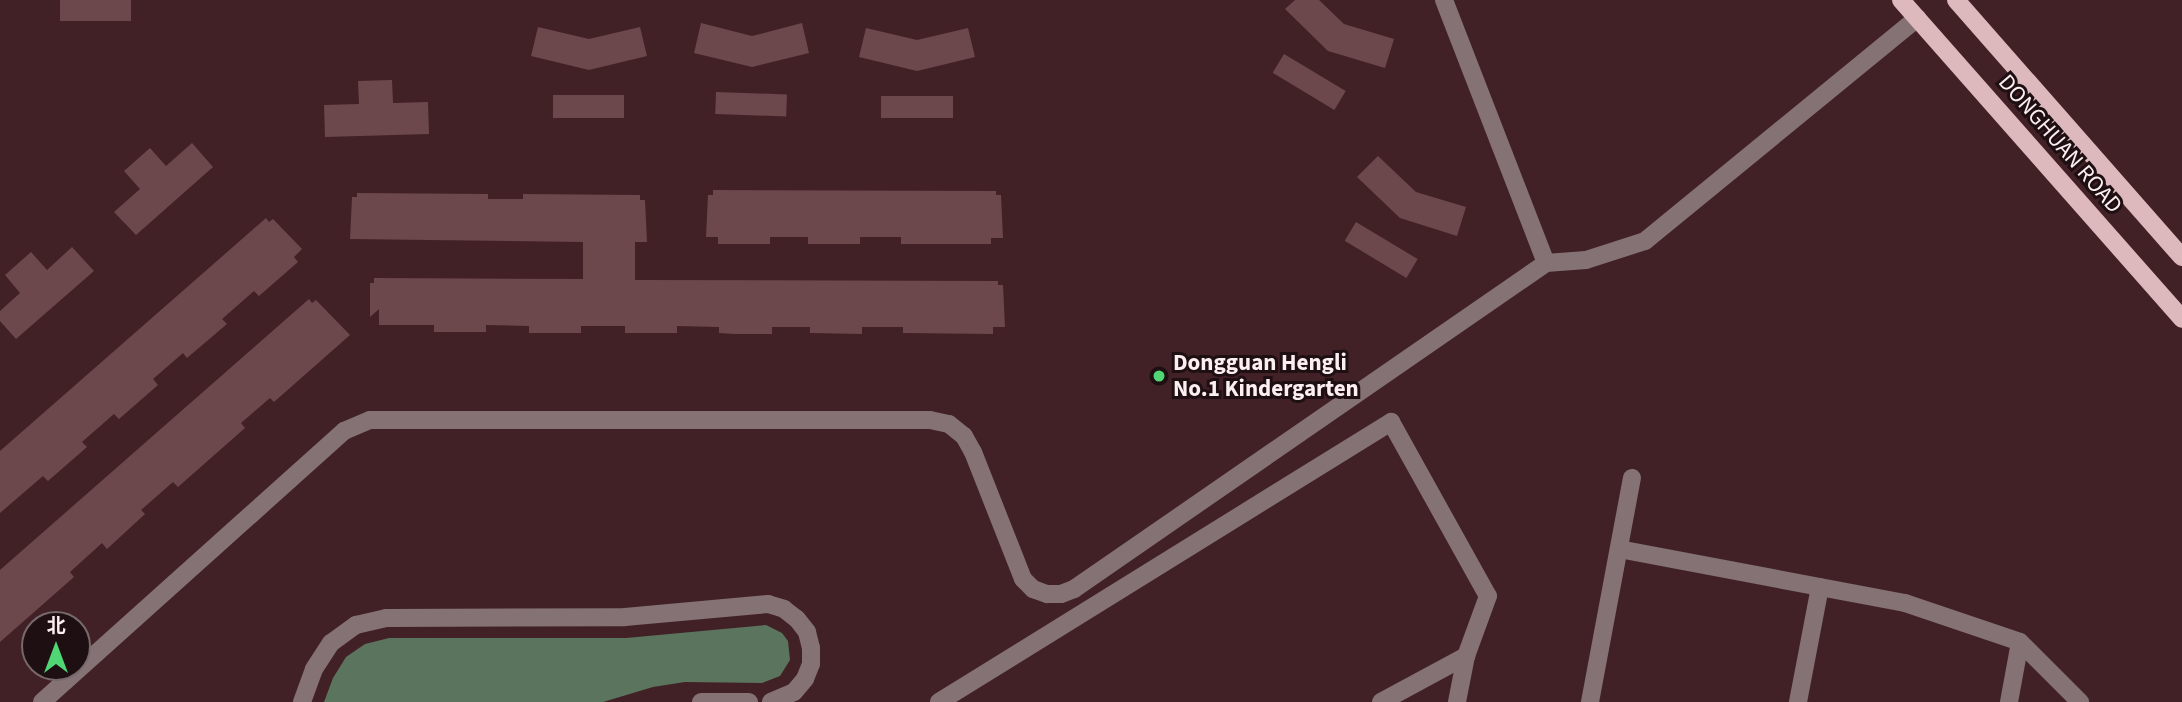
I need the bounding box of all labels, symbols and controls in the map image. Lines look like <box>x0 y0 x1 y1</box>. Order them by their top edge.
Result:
street label: DONGHUAN ROAD <box>1992 69 2128 219</box>
place label: Dongguan Hengli No.1 Kindergarten <box>1173 349 1359 403</box>
marker: Dongguan Hengli No.1 Kindergarten <box>1151 368 1167 384</box>
north arrow <box>21 611 91 681</box>
text: 北 <box>46 613 66 640</box>

